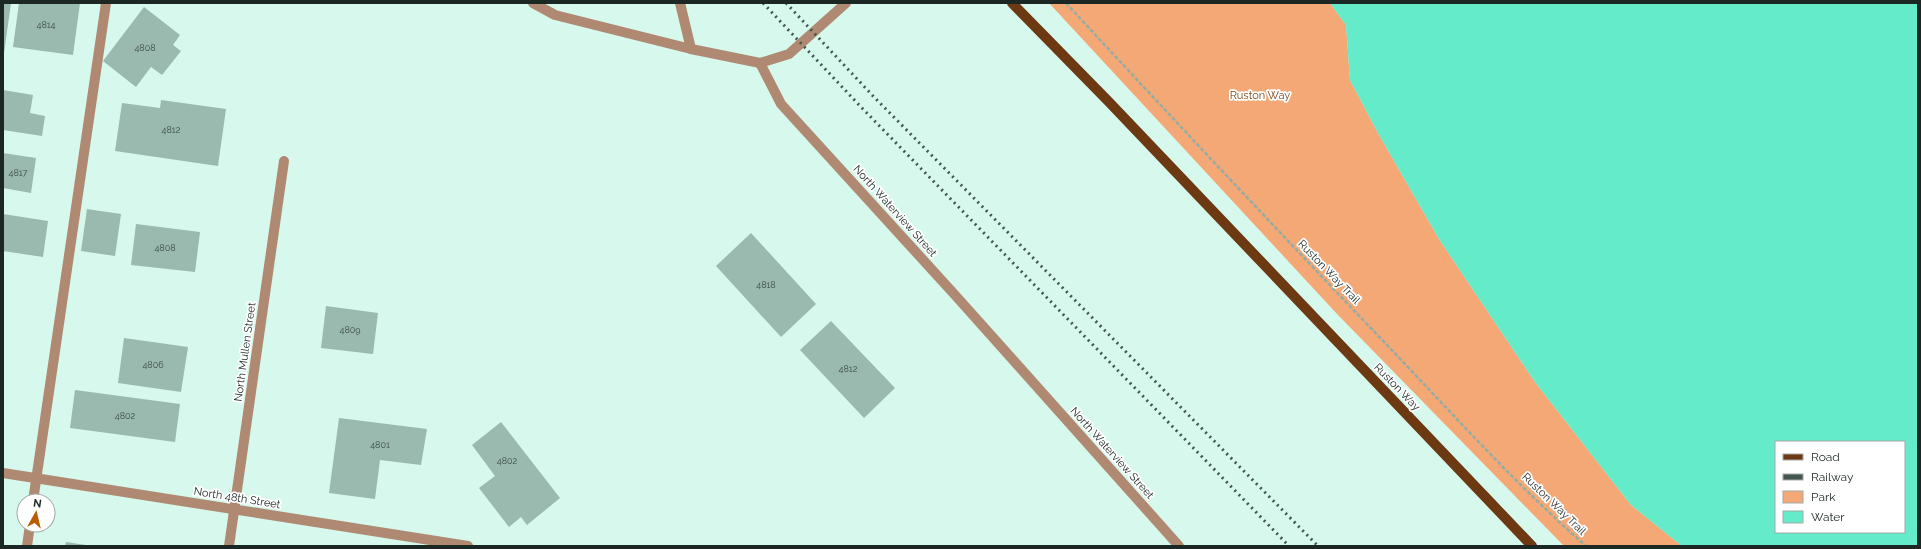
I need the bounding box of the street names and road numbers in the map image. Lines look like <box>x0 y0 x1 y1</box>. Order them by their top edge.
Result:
street label: North Waterview Street <box>850 163 940 260</box>
street label: Ruston Way Trail <box>1295 237 1363 307</box>
street label: North Mullen Street <box>232 301 258 402</box>
street label: Ruston Way <box>1371 361 1423 413</box>
street label: North Waterview Street <box>1067 405 1157 502</box>
street label: Ruston Way Trail <box>1519 470 1589 538</box>
street label: North 48th Street <box>193 485 282 511</box>

